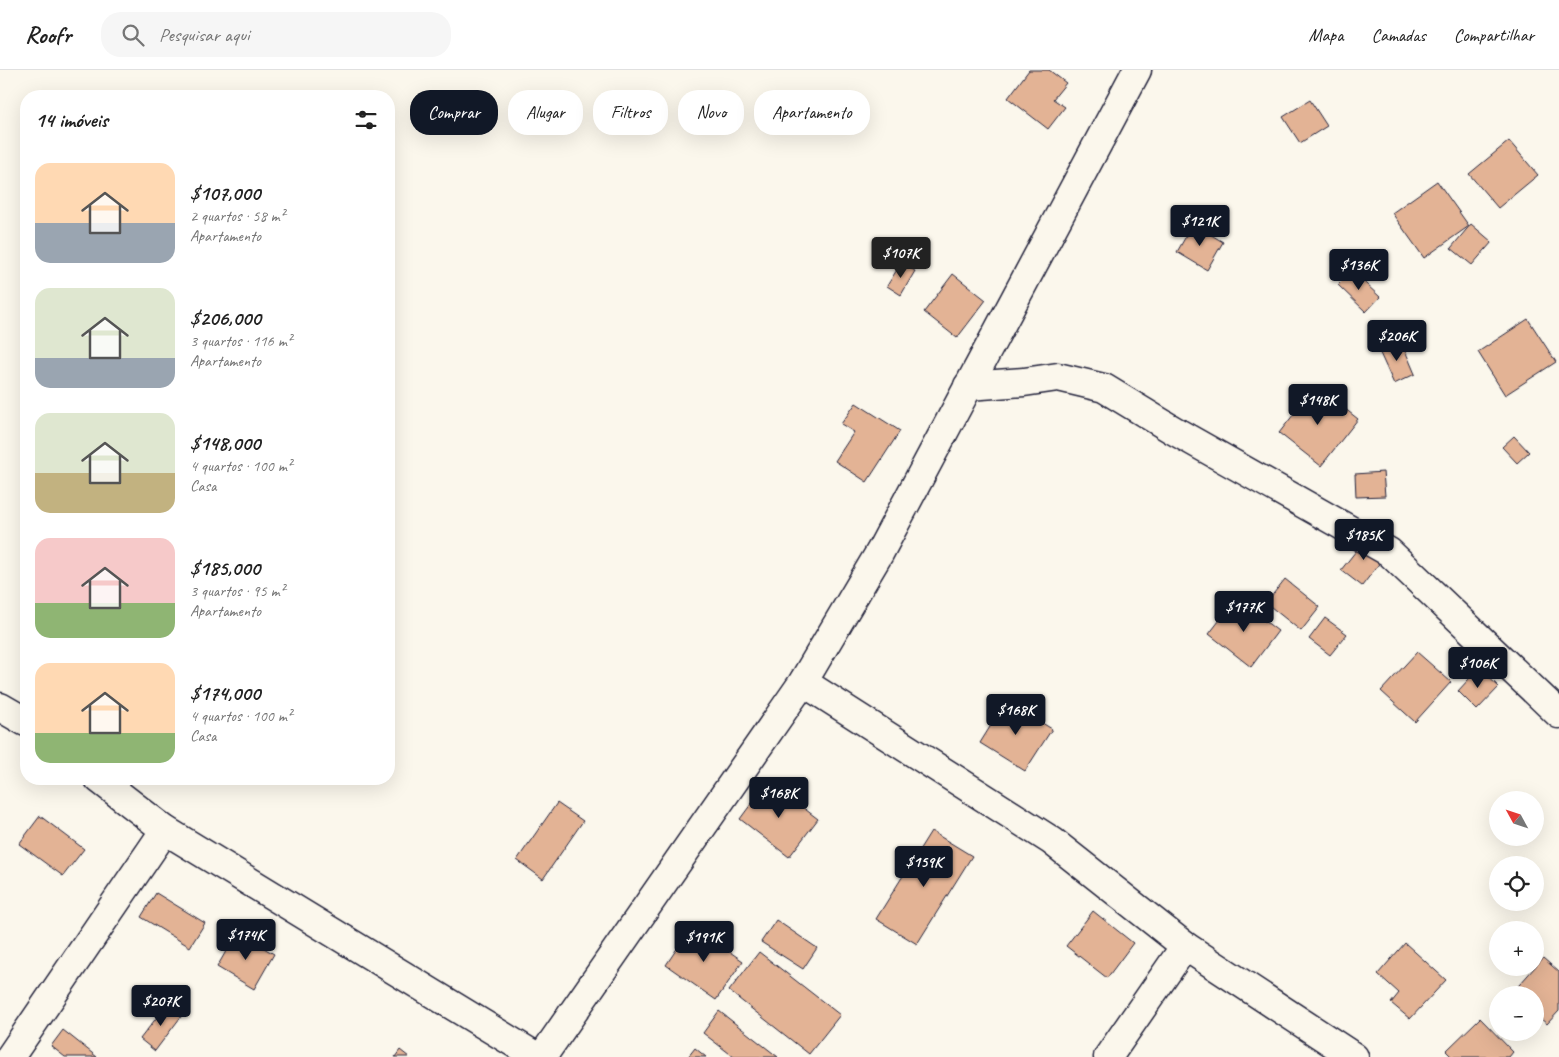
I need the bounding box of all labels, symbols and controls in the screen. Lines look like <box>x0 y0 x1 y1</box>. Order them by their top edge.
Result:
search box <box>101 12 451 57</box>
text: Roofr <box>25 20 71 50</box>
icon: search <box>119 21 147 49</box>
text: Pesquisar aqui <box>159 23 249 47</box>
text: Mapa <box>1309 24 1343 46</box>
text: Camadas <box>1371 24 1426 46</box>
text: Compartilhar <box>1454 24 1534 46</box>
chip: Comprar <box>410 90 498 135</box>
chip: Alugar <box>508 90 583 135</box>
chip: Filtros <box>593 90 668 135</box>
chip: Novo <box>678 90 744 135</box>
chip: Apartamento <box>754 90 870 135</box>
icon: filters <box>352 106 380 134</box>
text: 14 imóveis <box>35 107 108 133</box>
text: $107,000 <box>190 180 260 206</box>
icon: home <box>75 183 135 243</box>
pin: $121K <box>1165 204 1235 247</box>
text: 2 quartos · 58 m² <box>190 206 285 226</box>
text: $121K <box>1182 211 1218 231</box>
text: Apartamento <box>190 226 261 246</box>
pin: $107K <box>866 236 936 279</box>
text: $107K <box>883 243 919 263</box>
pin: $136K <box>1324 248 1394 291</box>
text: $136K <box>1340 255 1378 275</box>
text: $206,000 <box>190 305 261 331</box>
icon: home <box>75 308 135 368</box>
pin: $206K <box>1362 320 1432 362</box>
text: $206K <box>1378 326 1416 346</box>
text: 3 quartos · 116 m² <box>190 331 292 351</box>
text: Apartamento <box>190 351 261 371</box>
pin: $148K <box>1283 384 1353 426</box>
text: $148K <box>1300 390 1336 410</box>
text: $148,000 <box>190 430 260 456</box>
icon: home <box>75 433 135 493</box>
text: 4 quartos · 100 m² <box>190 456 292 476</box>
text: Casa <box>190 476 216 496</box>
pin: $185K <box>1329 518 1399 561</box>
text: $185K <box>1346 525 1382 545</box>
text: $185,000 <box>190 555 260 581</box>
icon: home <box>75 558 135 618</box>
text: 3 quartos · 95 m² <box>190 581 285 601</box>
pin: $177K <box>1209 590 1279 633</box>
text: $177K <box>1226 597 1262 617</box>
text: Apartamento <box>190 601 261 621</box>
pin: $106K <box>1443 646 1513 689</box>
text: $106K <box>1459 653 1497 673</box>
text: $174,000 <box>190 680 260 706</box>
icon: home <box>75 683 135 743</box>
pin: $168K <box>981 694 1051 736</box>
text: $168K <box>997 700 1035 720</box>
text: 4 quartos · 100 m² <box>190 706 292 726</box>
text: Casa <box>190 726 216 746</box>
pin: $168K <box>744 776 814 819</box>
text: $168K <box>760 783 798 803</box>
north arrow <box>1489 791 1544 846</box>
map controls <box>1489 791 1544 1041</box>
pin: $159K <box>889 846 959 888</box>
text: $159K <box>906 852 942 872</box>
button: locate <box>1489 856 1544 911</box>
pin: $174K <box>211 918 281 961</box>
pin: $191K <box>669 920 739 963</box>
button: + <box>1489 921 1544 976</box>
text: $174K <box>228 925 264 945</box>
text: $191K <box>686 927 722 947</box>
pin: $207K <box>126 984 196 1027</box>
button: − <box>1489 986 1544 1041</box>
text: $207K <box>143 991 179 1011</box>

